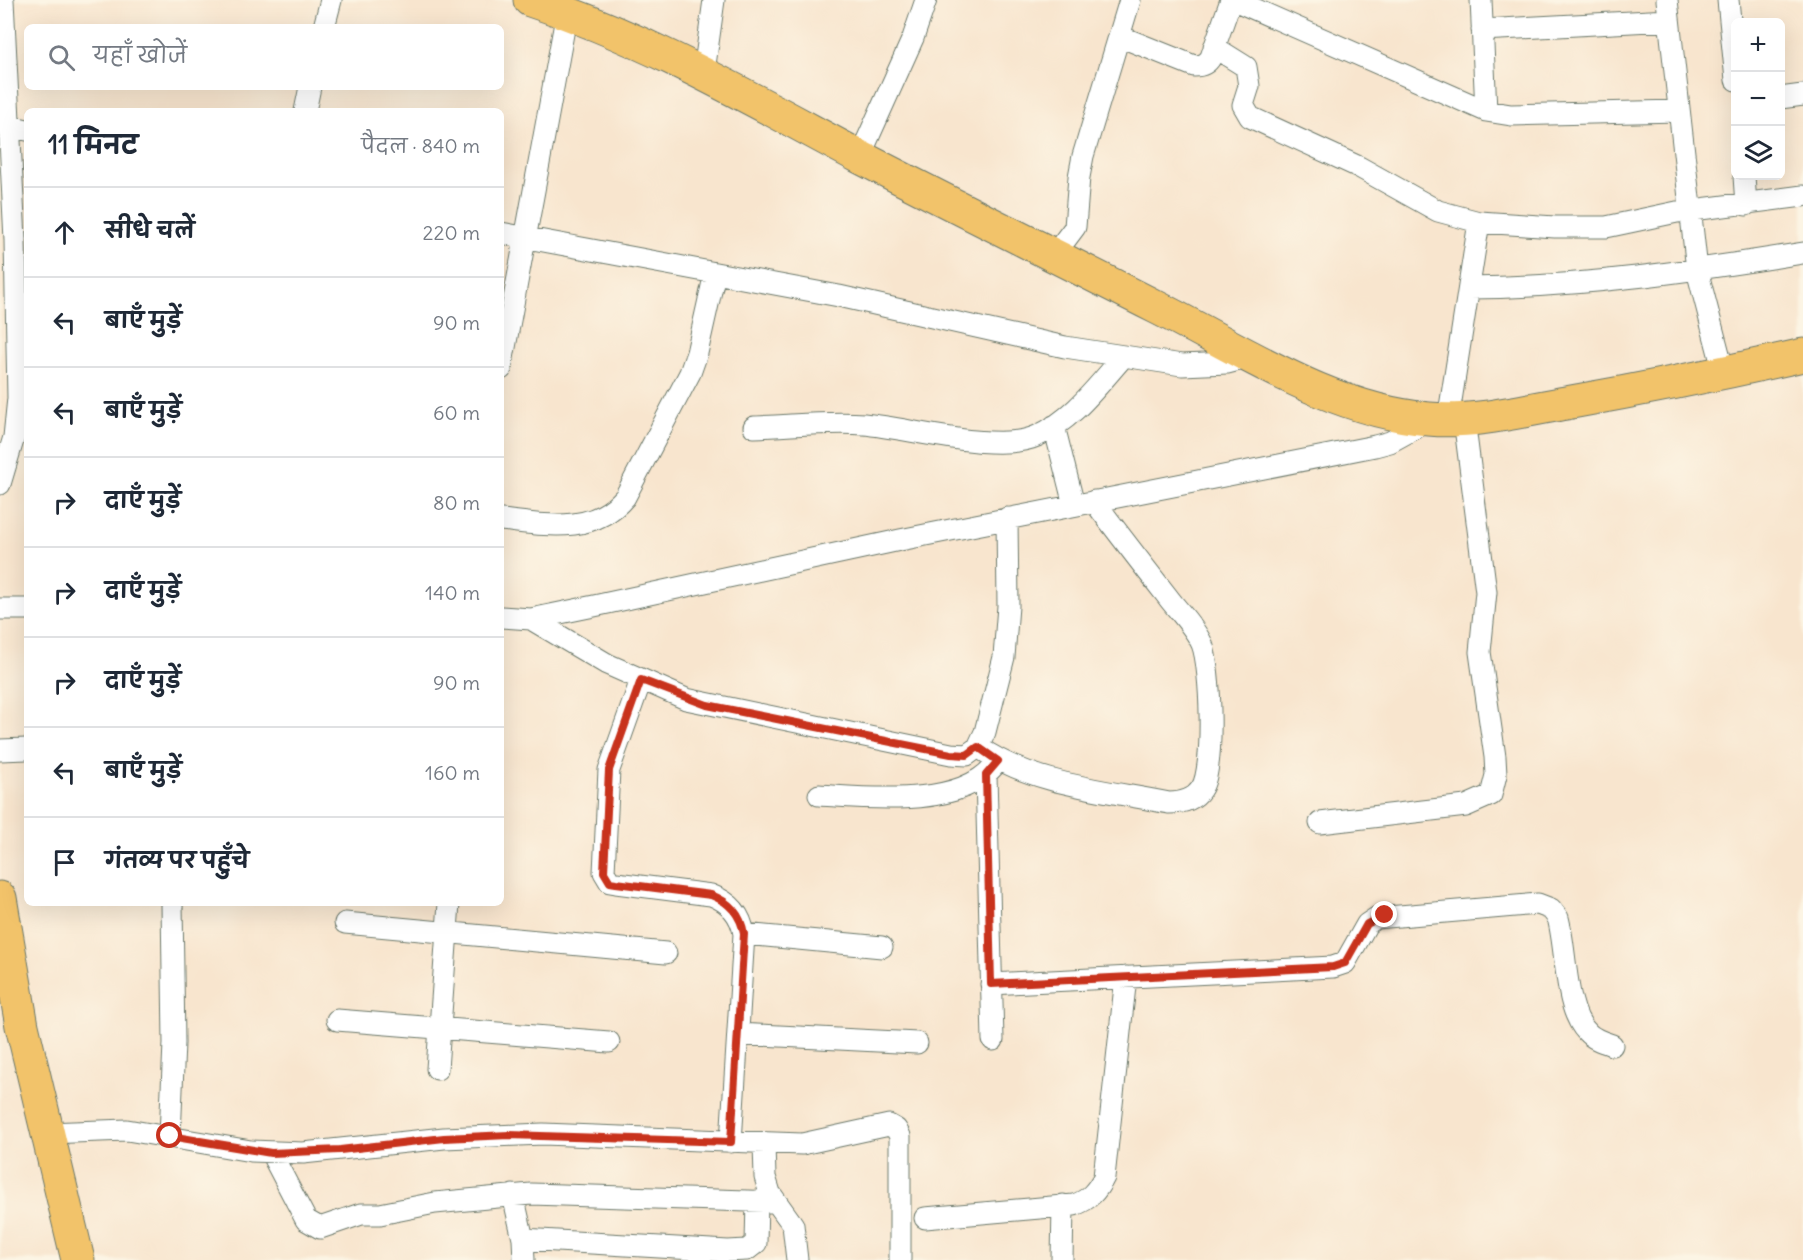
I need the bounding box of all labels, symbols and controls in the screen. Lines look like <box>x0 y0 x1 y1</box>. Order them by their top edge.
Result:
map controls <box>1731 18 1785 180</box>
button: + <box>1731 18 1785 72</box>
search box <box>24 24 504 90</box>
icon: search <box>45 41 78 74</box>
text: यहाँ खोजें <box>93 41 187 69</box>
button: − <box>1731 72 1785 126</box>
button: layers <box>1731 126 1785 180</box>
text: 11 मिनट <box>48 128 138 161</box>
text: पैदल · 840 m <box>361 133 480 158</box>
icon: ahead <box>48 216 81 249</box>
text: सीधे चलें <box>105 216 195 244</box>
text: 220 m <box>423 220 480 245</box>
icon: left <box>48 306 81 339</box>
text: बाएँ मुड़ें <box>105 306 182 334</box>
text: 90 m <box>433 310 480 335</box>
icon: left <box>48 396 81 429</box>
text: बाएँ मुड़ें <box>105 396 182 424</box>
text: 60 m <box>433 400 480 425</box>
icon: right <box>48 486 81 519</box>
text: दाएँ मुड़ें <box>105 486 181 514</box>
text: 80 m <box>433 490 480 515</box>
icon: right <box>48 576 81 609</box>
text: दाएँ मुड़ें <box>105 576 181 604</box>
text: 140 m <box>425 580 480 605</box>
icon: right <box>48 666 81 699</box>
text: दाएँ मुड़ें <box>105 666 181 694</box>
text: 90 m <box>433 670 480 695</box>
icon: left <box>48 756 81 789</box>
text: बाएँ मुड़ें <box>105 756 182 784</box>
text: 160 m <box>425 760 480 785</box>
icon: arrive <box>48 846 81 879</box>
text: गंतव्य पर पहुँचे <box>105 846 249 874</box>
route end <box>1371 901 1397 927</box>
route start <box>156 1122 182 1148</box>

